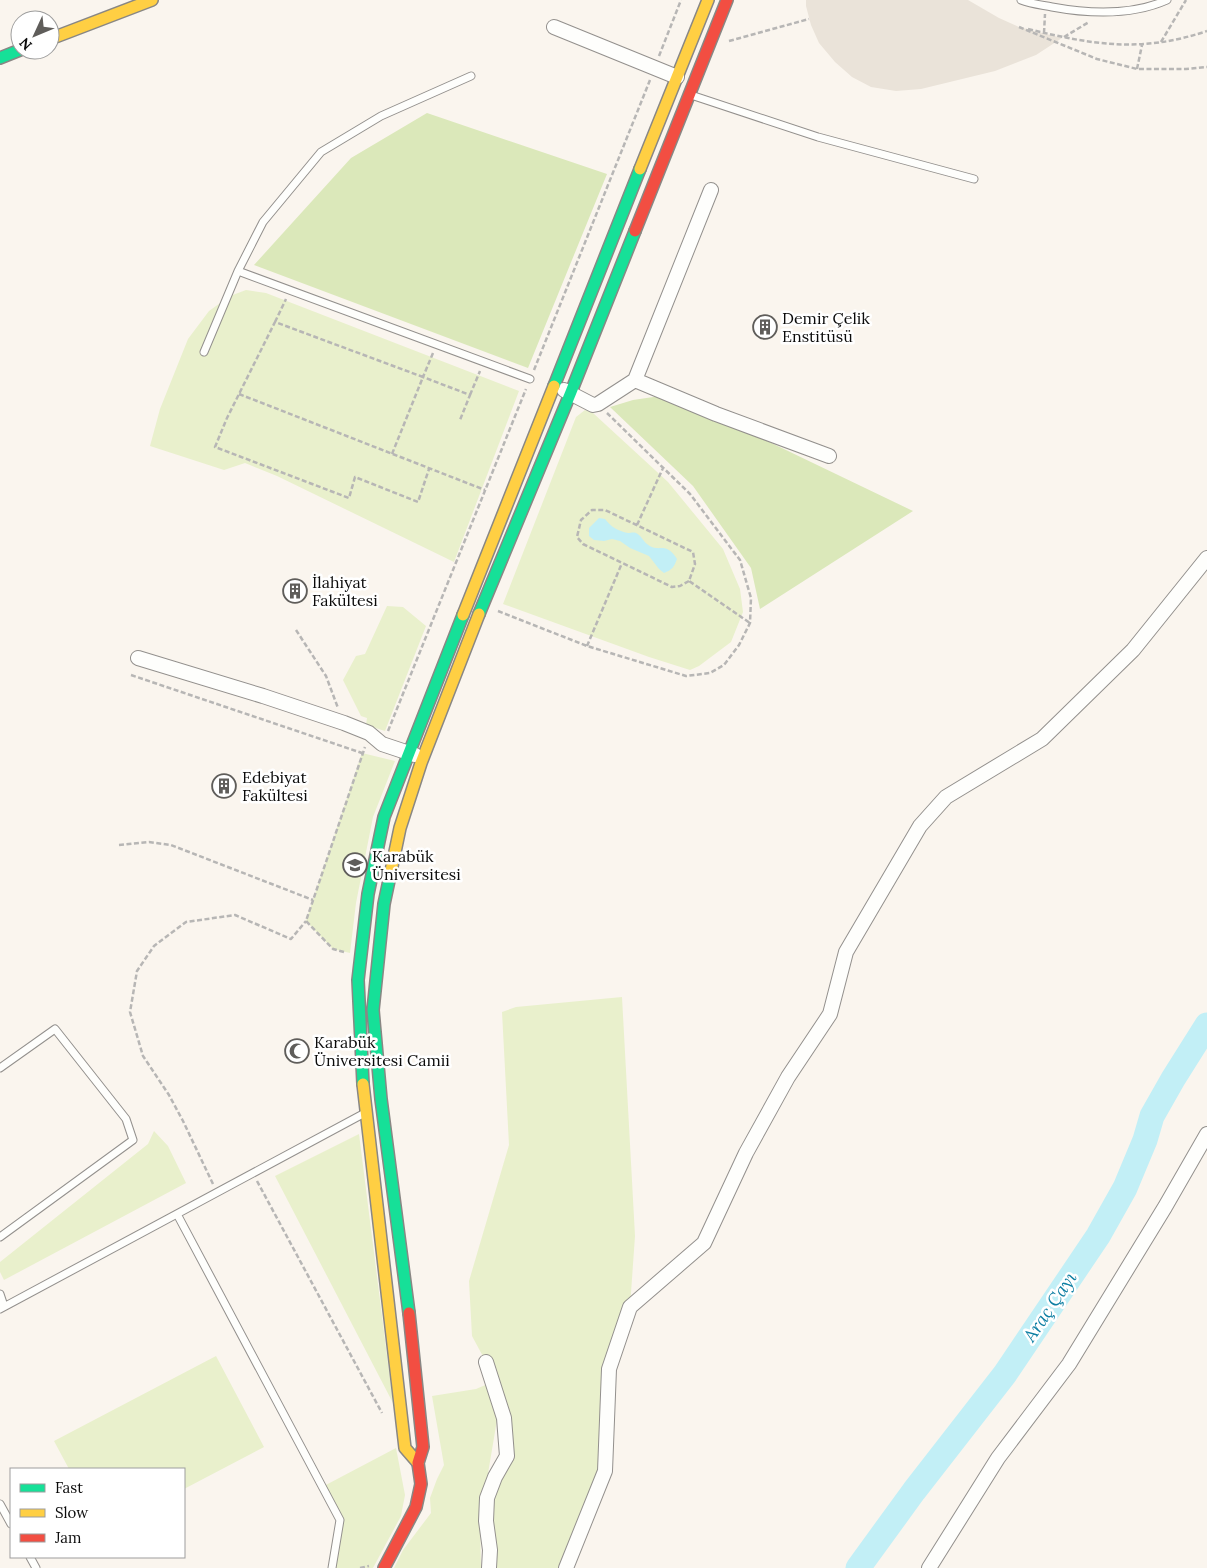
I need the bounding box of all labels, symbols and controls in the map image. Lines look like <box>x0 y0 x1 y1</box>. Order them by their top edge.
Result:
north arrow <box>10 10 60 60</box>
text: N <box>15 34 36 54</box>
place label: Demir Çelik Enstitüsü <box>782 308 870 346</box>
building icon: Demir Çelik Enstitüsü <box>752 314 778 340</box>
place label: İlahiyat Fakültesi <box>312 572 378 610</box>
building icon: İlahiyat Fakültesi <box>282 578 308 604</box>
place label: Edebiyat Fakültesi <box>242 767 308 805</box>
building icon: Edebiyat Fakültesi <box>211 773 237 799</box>
place label: Karabük Üniversitesi <box>372 846 461 884</box>
school or university icon: Karabük Üniversitesi <box>342 852 368 878</box>
place label: Karabük Üniversitesi Camii <box>314 1032 450 1070</box>
mosque icon: Karabük Üniversitesi Camii <box>284 1038 310 1064</box>
water label: Araç Çayı <box>1017 1267 1081 1347</box>
legend <box>10 1468 185 1558</box>
text: Fast <box>55 1478 83 1497</box>
text: Slow <box>55 1503 88 1522</box>
text: Jam <box>54 1528 82 1547</box>

